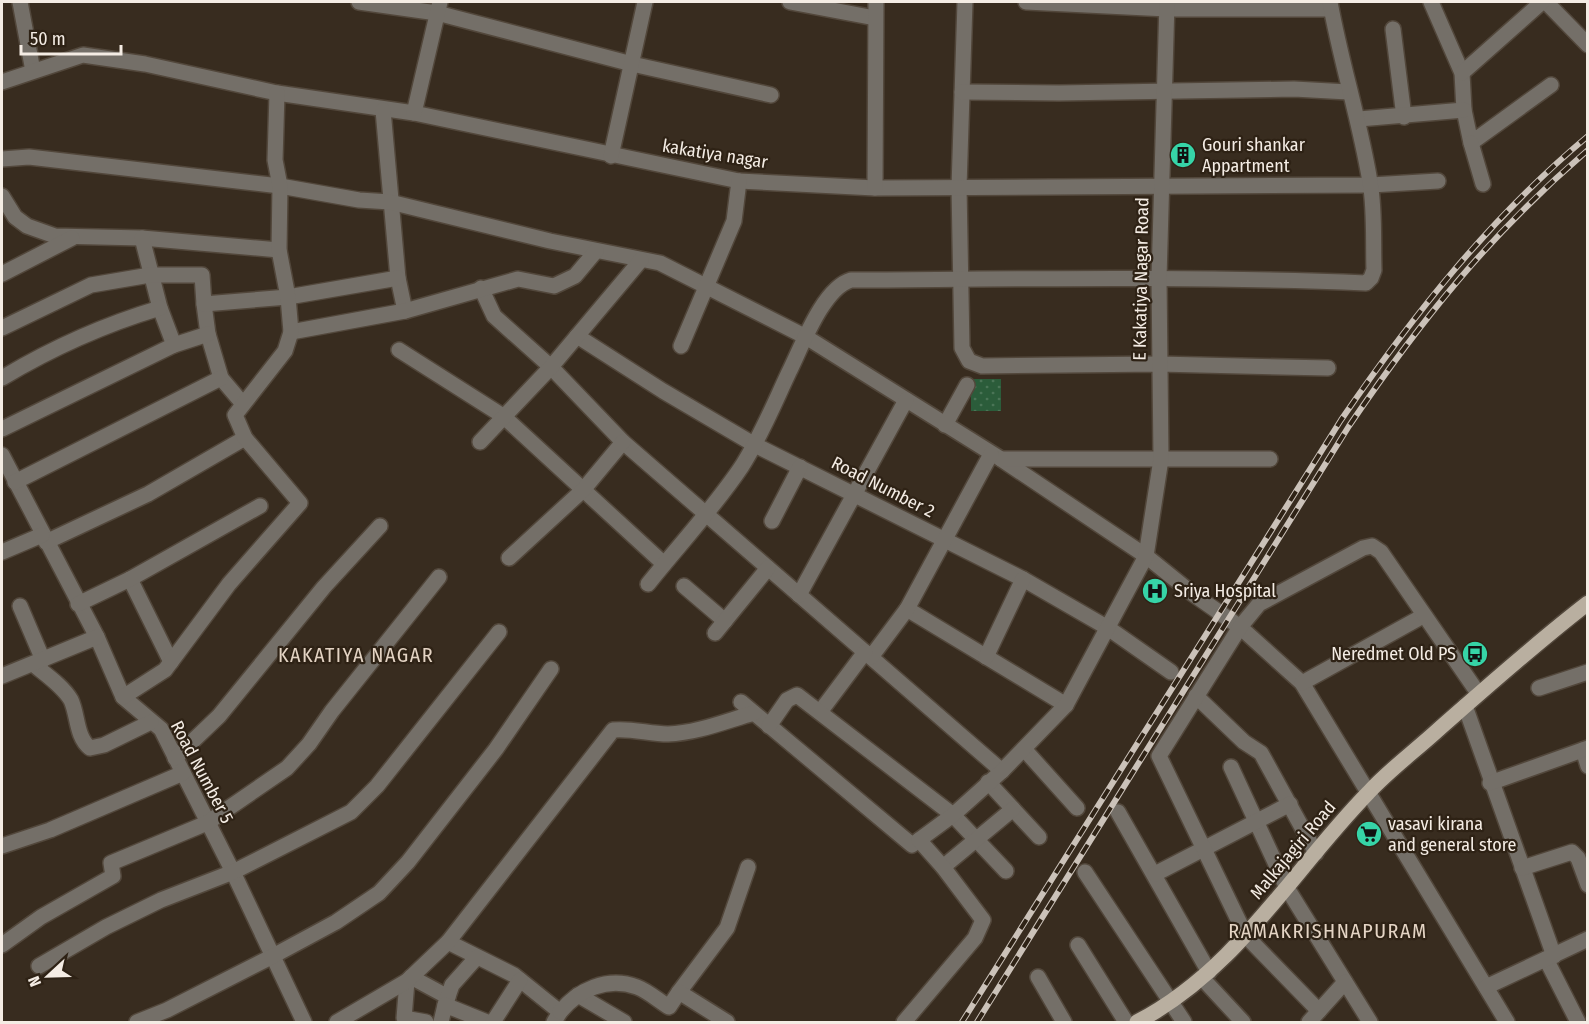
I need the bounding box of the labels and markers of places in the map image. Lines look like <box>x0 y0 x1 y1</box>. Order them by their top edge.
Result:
place label: Gouri shankar Appartment <box>1202 134 1306 177</box>
building icon: Gouri shankar Appartment <box>1168 140 1198 170</box>
hospital icon: Sriya Hospital <box>1140 576 1170 606</box>
place label: Sriya Hospital <box>1174 580 1276 602</box>
bus stop icon: Neredmet Old PS <box>1460 639 1490 669</box>
place label: Neredmet Old PS <box>1331 643 1456 665</box>
place label: vasavi kirana and general store <box>1388 813 1517 856</box>
supermarket icon: vasavi kirana and general store <box>1354 819 1384 849</box>

